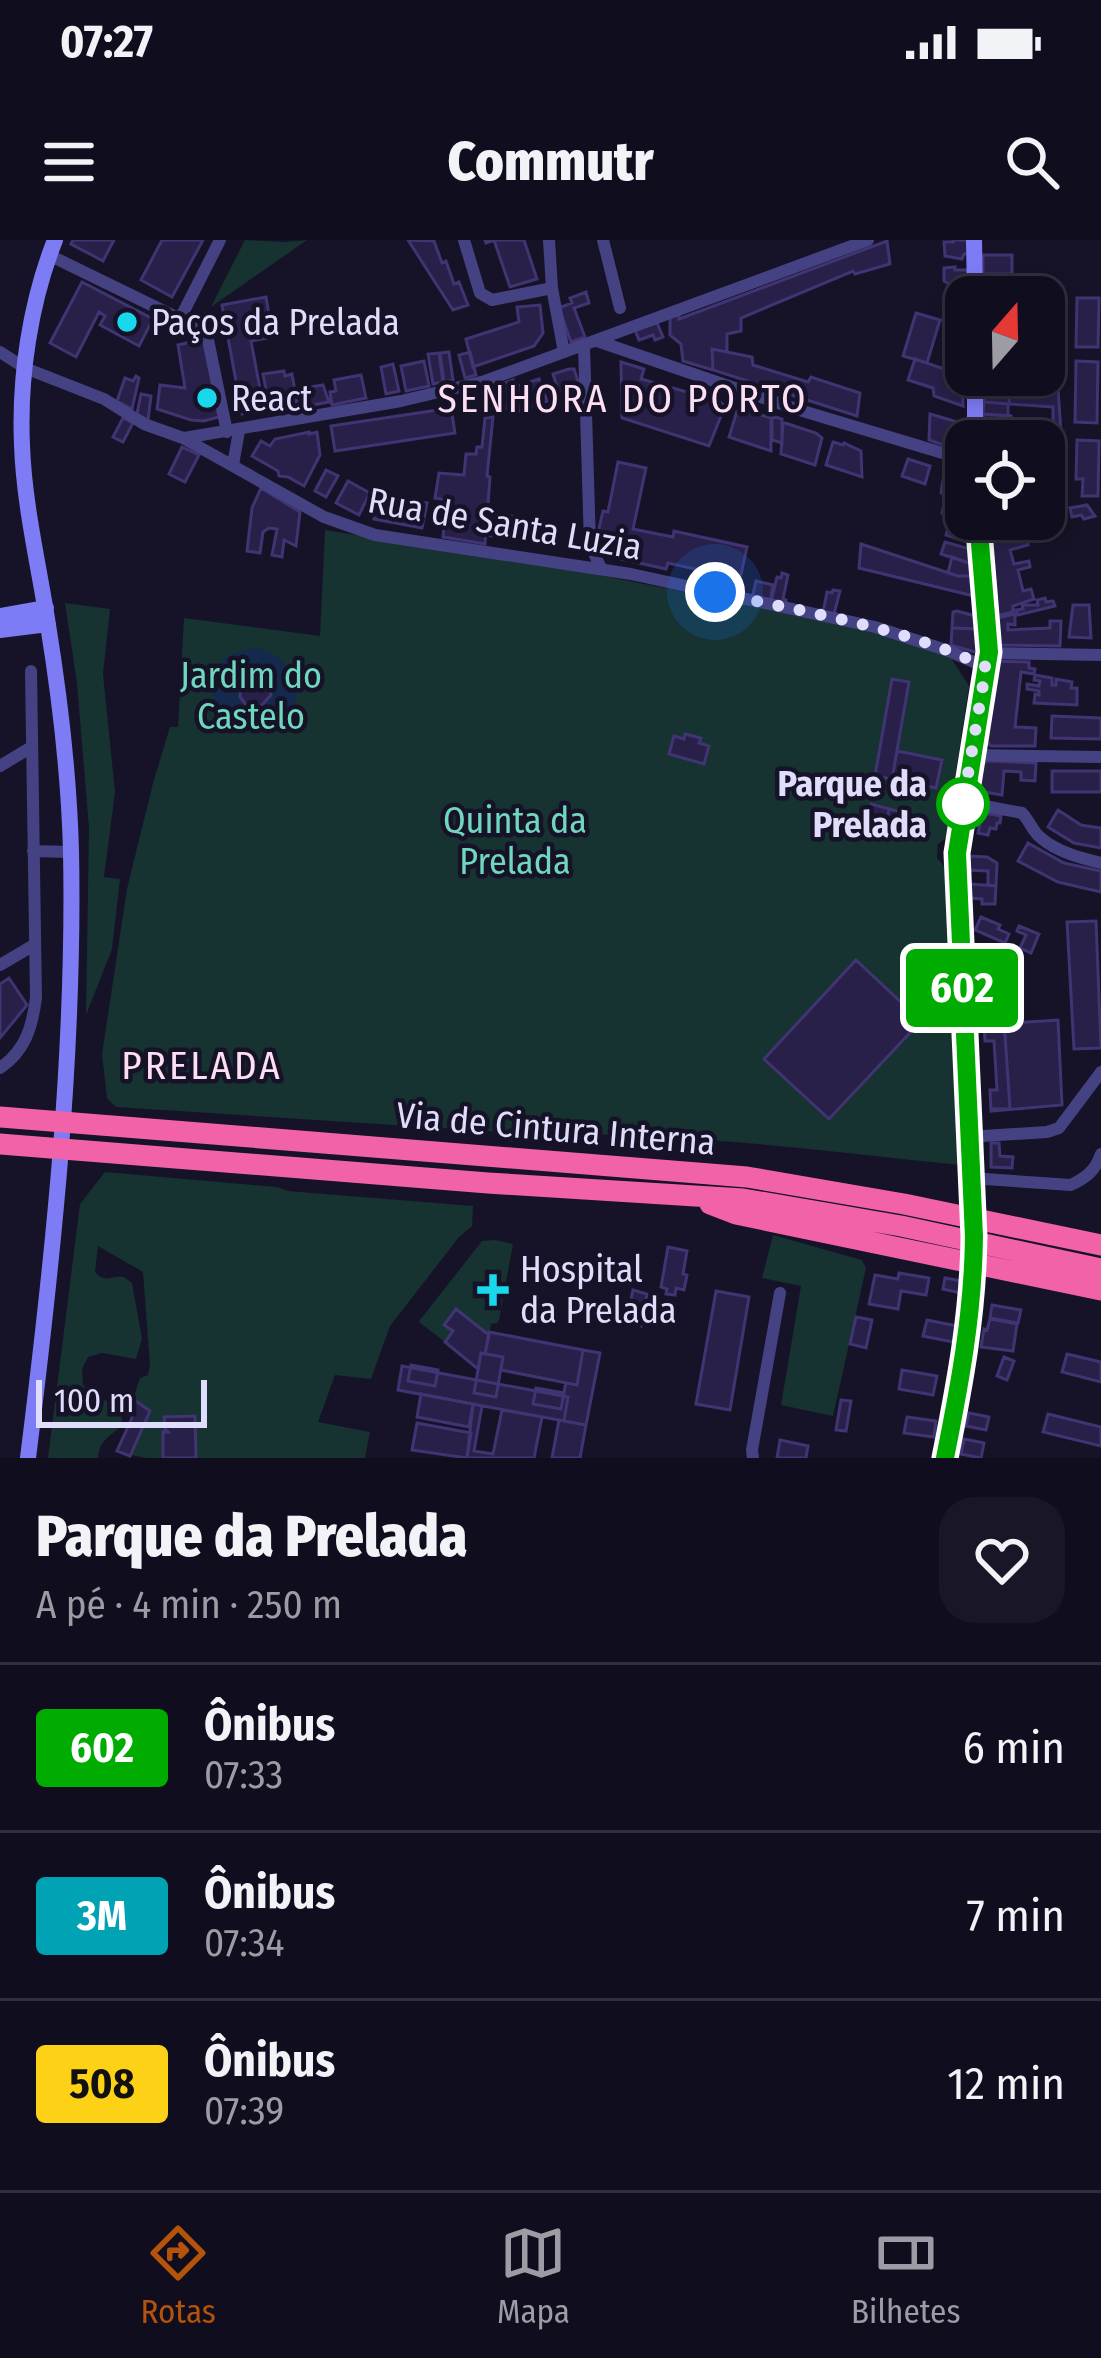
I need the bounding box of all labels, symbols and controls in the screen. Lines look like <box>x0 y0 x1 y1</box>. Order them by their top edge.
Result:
text: 07:27 <box>60 15 153 69</box>
icon: menu <box>36 129 102 195</box>
icon: search <box>999 129 1065 195</box>
text: Commutr <box>448 130 653 194</box>
north arrow <box>945 276 1065 396</box>
map controls <box>945 276 1065 540</box>
place label: Paços da Prelada <box>151 301 400 345</box>
marker: Paços da Prelada <box>114 309 140 335</box>
district label: SENHORA DO PORTO <box>437 376 809 422</box>
place label: React <box>231 377 313 421</box>
marker: React <box>194 385 220 411</box>
button: locate <box>945 420 1065 540</box>
street label: Rua de Santa Luzia <box>364 478 645 570</box>
your location <box>685 562 745 622</box>
park label: Jardim do Castelo <box>180 654 322 739</box>
place label: Parque da Prelada <box>777 762 927 847</box>
marker: Parque da Prelada <box>938 779 988 829</box>
park label: Quinta da Prelada <box>443 799 587 884</box>
line badge: 602 <box>893 949 1031 1027</box>
text: 602 <box>930 963 994 1013</box>
district label: PRELADA <box>121 1043 283 1089</box>
street label: Via de Cintura Interna <box>395 1093 717 1165</box>
place label: Hospital da Prelada <box>520 1248 677 1333</box>
marker: Hospital da Prelada <box>477 1274 509 1306</box>
scale bar <box>36 1374 207 1427</box>
text: 100 m <box>54 1381 134 1421</box>
button: heart <box>939 1497 1065 1623</box>
text: Parque da Prelada <box>36 1503 467 1571</box>
text: A pé · 4 min · 250 m <box>36 1582 342 1628</box>
text: Ônibus <box>204 1698 335 1752</box>
text: 6 min <box>962 1721 1065 1775</box>
text: 602 <box>70 1723 134 1773</box>
text: 07:33 <box>204 1752 283 1798</box>
text: Ônibus <box>204 1866 335 1920</box>
text: 7 min <box>967 1889 1065 1943</box>
text: 3M <box>77 1891 127 1941</box>
text: 07:34 <box>204 1920 284 1966</box>
text: Ônibus <box>204 2034 335 2088</box>
text: 12 min <box>947 2057 1065 2111</box>
text: 508 <box>69 2059 135 2109</box>
text: 07:39 <box>204 2088 284 2134</box>
tab: Rotas <box>141 2220 216 2332</box>
tab: Mapa <box>497 2220 570 2332</box>
tab: Bilhetes <box>851 2220 960 2332</box>

